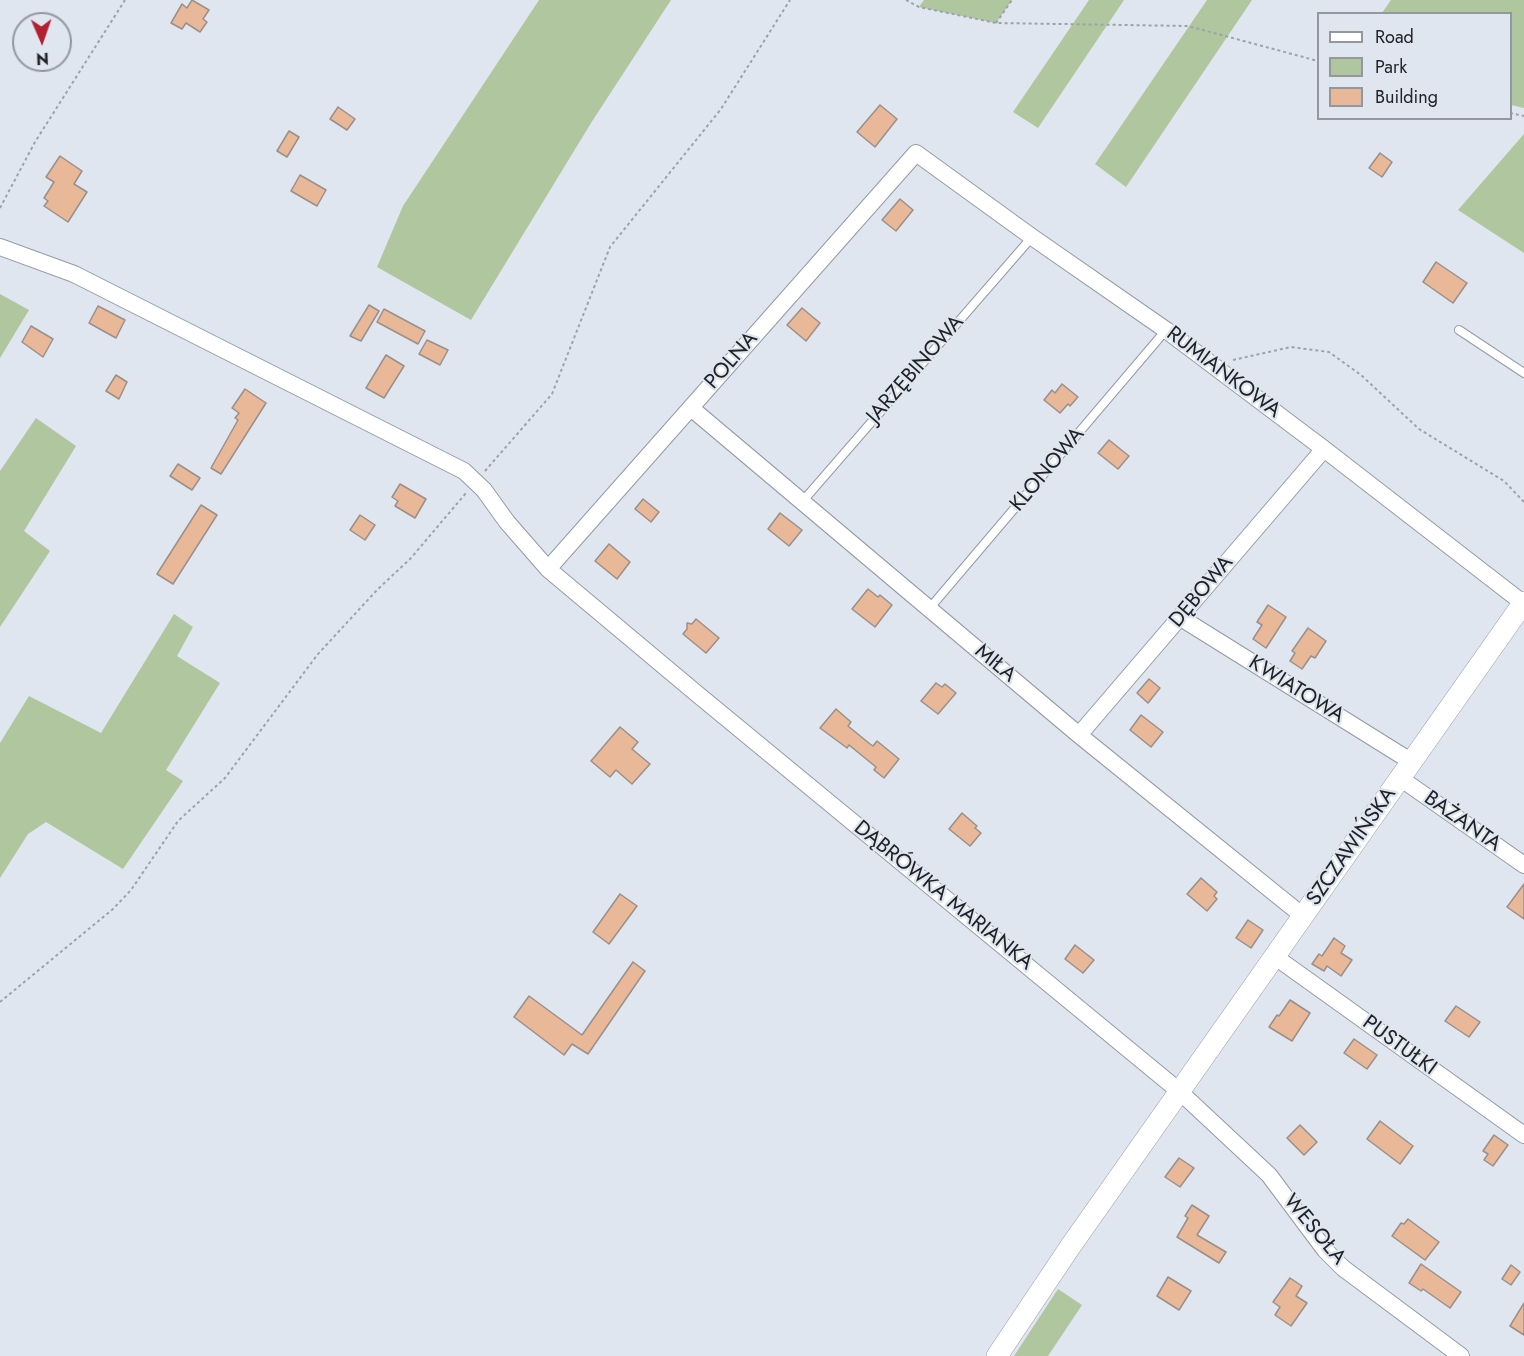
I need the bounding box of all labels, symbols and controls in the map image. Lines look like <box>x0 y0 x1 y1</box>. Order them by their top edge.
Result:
north arrow <box>12 12 72 72</box>
legend <box>1317 12 1512 120</box>
text: Road <box>1375 24 1414 50</box>
text: N <box>36 47 49 70</box>
text: Park <box>1375 54 1407 80</box>
text: Building <box>1375 84 1438 110</box>
street label: JARZĘBINOWA <box>862 311 970 429</box>
street label: RUMIANKOWA <box>1161 322 1285 424</box>
street label: POLNA <box>700 327 764 395</box>
street label: KLONOWA <box>1006 423 1090 517</box>
street label: DĘBOWA <box>1165 551 1239 633</box>
street label: MIŁA <box>969 640 1021 688</box>
street label: KWIATOWA <box>1244 651 1348 729</box>
street label: SZCZAWIŃSKA <box>1302 783 1402 911</box>
street label: BAŻANTA <box>1419 786 1505 858</box>
street label: DĄBRÓWKA MARIANKA <box>848 816 1038 976</box>
street label: PUSTUŁKI <box>1357 1011 1441 1081</box>
street label: WESOŁA <box>1277 1190 1351 1270</box>

